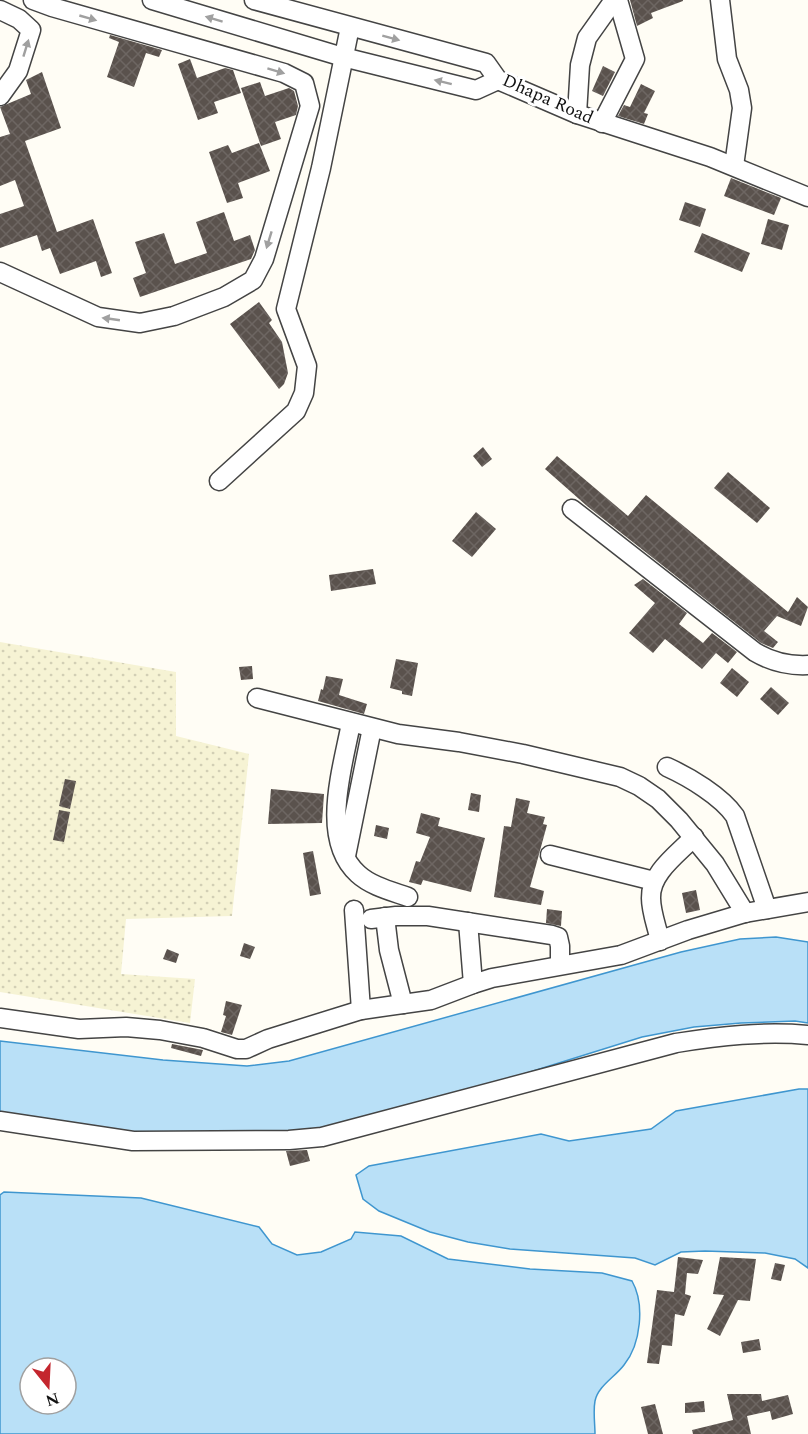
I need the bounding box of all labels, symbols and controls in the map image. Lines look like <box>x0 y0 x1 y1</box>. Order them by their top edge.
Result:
one-way arrow <box>79 14 97 23</box>
one-way arrow <box>205 14 223 23</box>
one-way arrow <box>382 34 400 43</box>
one-way arrow <box>22 39 31 57</box>
one-way arrow <box>267 67 285 76</box>
street label: Dhapa Road <box>498 67 598 131</box>
one-way arrow <box>434 76 452 86</box>
one-way arrow <box>264 231 274 249</box>
one-way arrow <box>101 314 120 324</box>
north arrow <box>18 1356 78 1416</box>
text: N <box>42 1386 62 1413</box>

